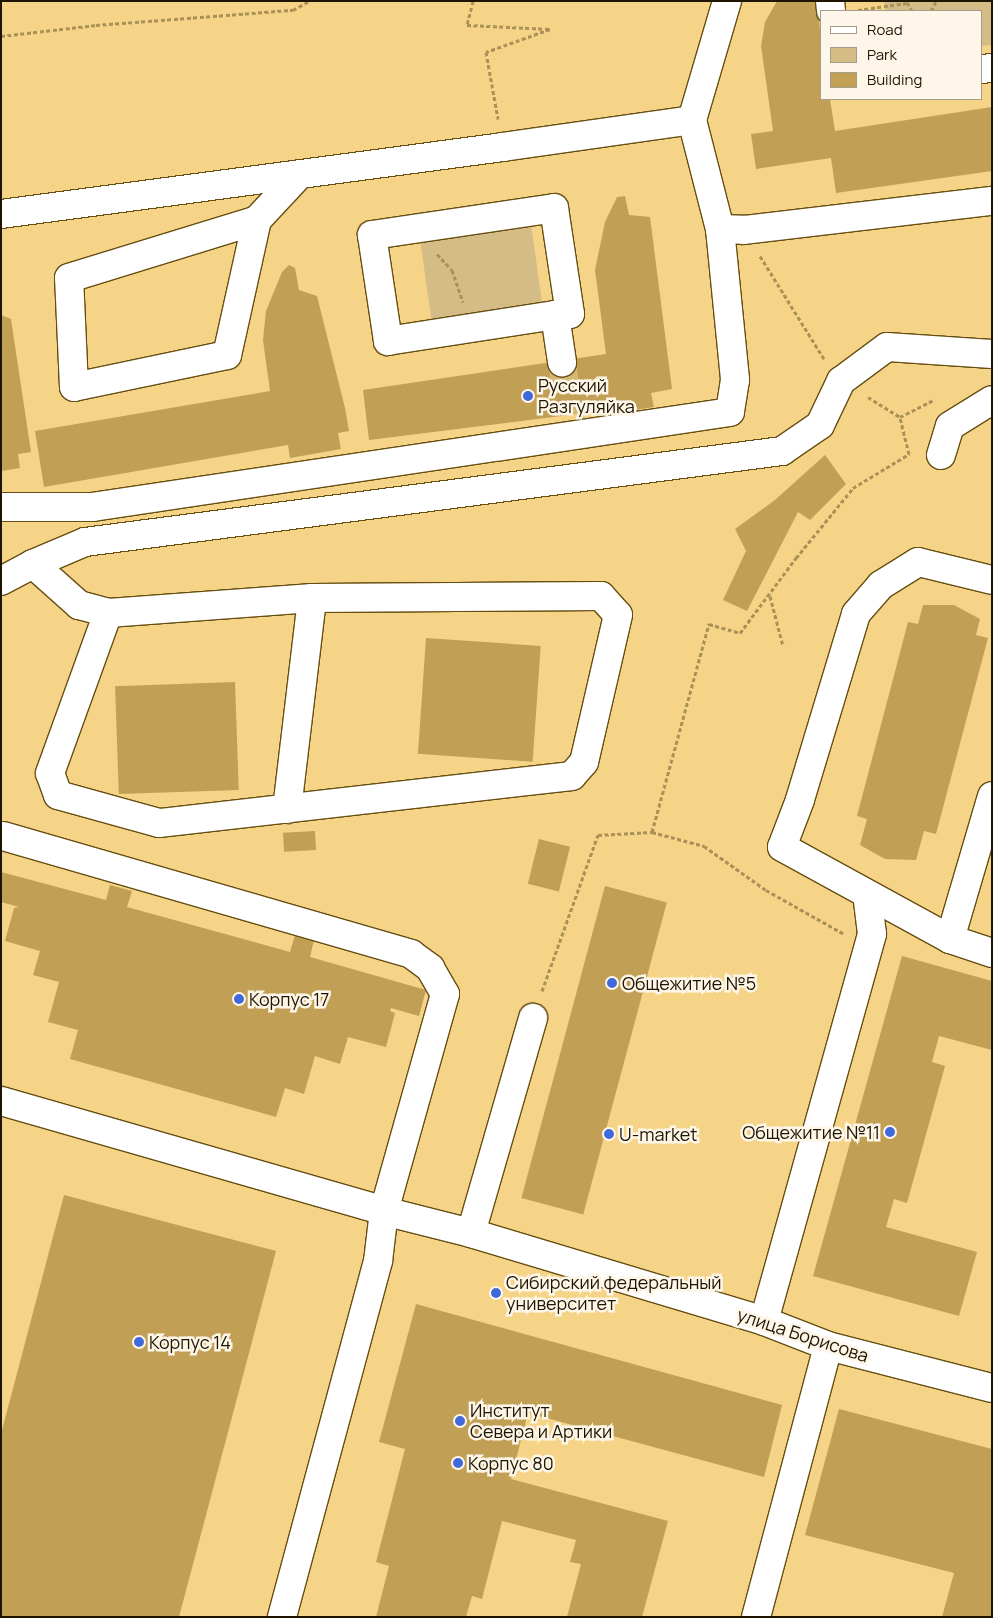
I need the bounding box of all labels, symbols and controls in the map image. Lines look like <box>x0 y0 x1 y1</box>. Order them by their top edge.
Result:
legend <box>820 10 983 100</box>
text: Road <box>867 19 903 40</box>
text: Park <box>867 44 897 65</box>
text: Building <box>867 69 922 90</box>
place label: Русский Разгуляйка <box>538 375 635 418</box>
marker: Русский Разгуляйка <box>522 390 534 402</box>
place label: Общежитие №5 <box>622 972 756 994</box>
marker: Общежитие №5 <box>606 977 618 989</box>
place label: Корпус 17 <box>249 988 329 1010</box>
marker: Корпус 17 <box>233 993 245 1005</box>
place label: Общежитие №11 <box>742 1121 880 1143</box>
place label: U-market <box>619 1123 697 1145</box>
marker: Общежитие №11 <box>884 1126 896 1138</box>
marker: U-market <box>603 1128 615 1140</box>
place label: Сибирский федеральный университет <box>506 1272 722 1315</box>
marker: Сибирский федеральный университет <box>490 1287 502 1299</box>
street label: улица Борисова <box>735 1304 871 1366</box>
place label: Корпус 14 <box>149 1331 231 1353</box>
marker: Корпус 14 <box>133 1336 145 1348</box>
place label: Институт Севера и Артики <box>470 1400 612 1442</box>
marker: Институт Севера и Артики <box>454 1415 466 1427</box>
place label: Корпус 80 <box>468 1452 554 1474</box>
marker: Корпус 80 <box>452 1457 464 1469</box>

